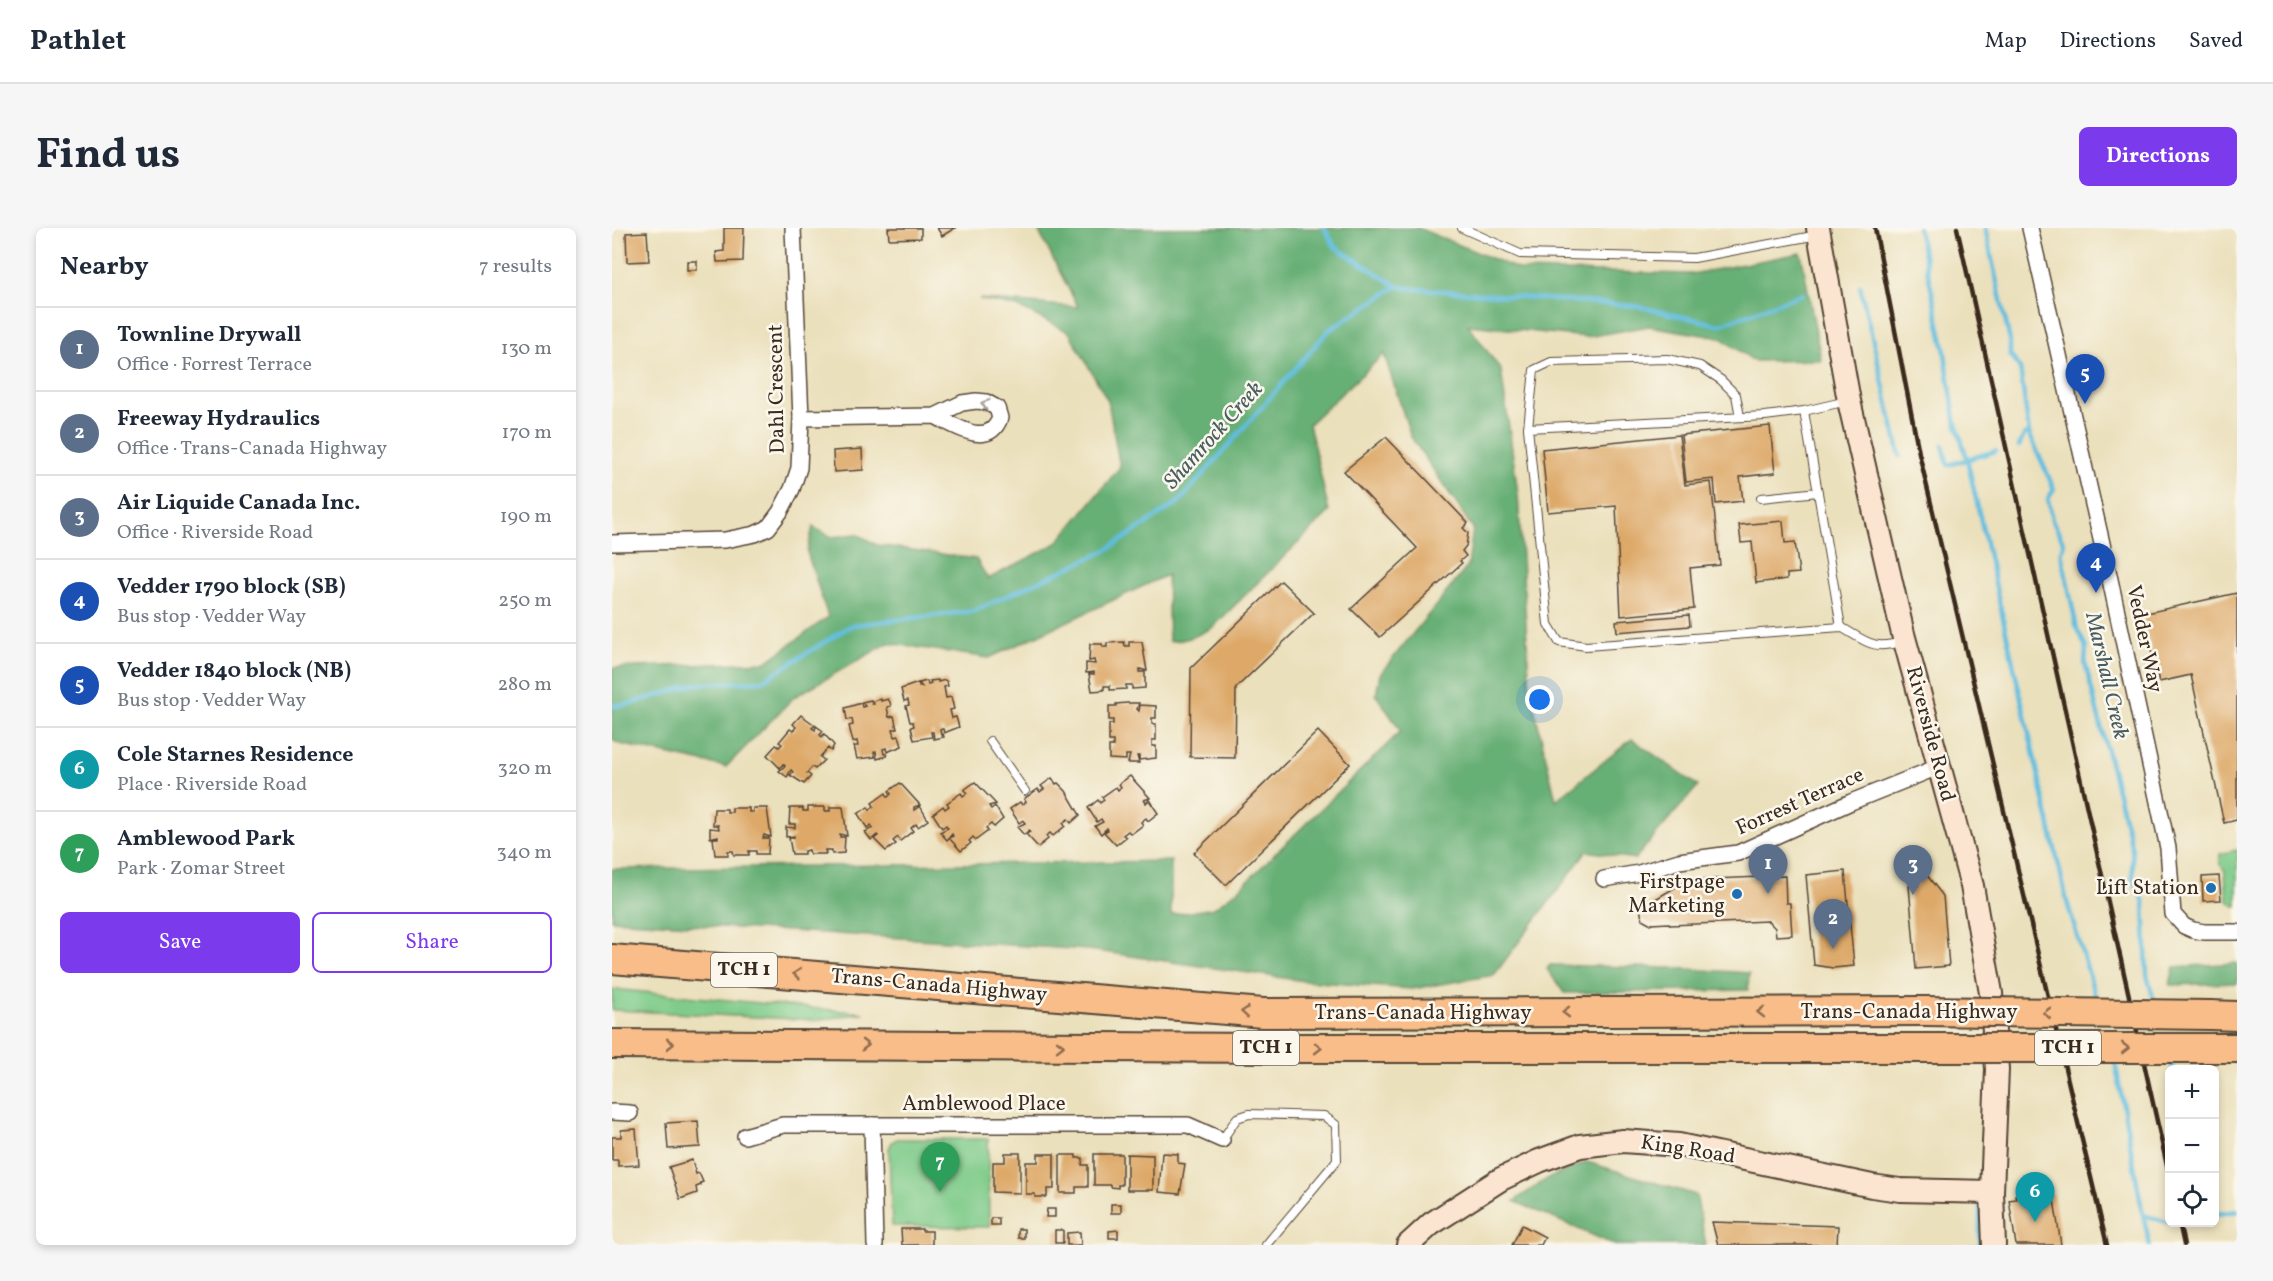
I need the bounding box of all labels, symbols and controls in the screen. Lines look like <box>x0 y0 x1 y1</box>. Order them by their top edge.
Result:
text: Pathlet <box>30 22 126 61</box>
text: Map <box>1985 27 2027 56</box>
text: Directions <box>2060 27 2156 56</box>
text: Saved <box>2189 27 2243 56</box>
text: Find us <box>36 127 180 186</box>
button: Directions <box>2079 127 2237 186</box>
text: Nearby <box>60 249 149 285</box>
text: 7 results <box>479 253 552 281</box>
text: Townline Drywall <box>117 320 302 351</box>
street label: Dahl Crescent <box>761 324 793 454</box>
text: 1 <box>75 335 84 363</box>
text: 130 m <box>501 335 552 363</box>
text: Office · Forrest Terrace <box>117 351 312 379</box>
pin: 5 <box>2066 354 2104 404</box>
water label: Shamrock Creek <box>1157 375 1271 497</box>
one-way arrow <box>980 399 990 411</box>
text: Freeway Hydraulics <box>117 404 320 435</box>
text: 2 <box>74 419 85 447</box>
text: 170 m <box>502 419 552 447</box>
text: Office · Trans-Canada Highway <box>117 435 387 463</box>
text: Air Liquide Canada Inc. <box>117 488 360 519</box>
text: 3 <box>74 503 85 531</box>
text: 190 m <box>500 503 552 531</box>
text: Office · Riverside Road <box>117 519 313 547</box>
pin: 4 <box>2076 544 2116 593</box>
text: Vedder 1790 block (SB) <box>117 572 346 603</box>
street label: Vedder Way <box>2118 583 2170 696</box>
text: 4 <box>73 587 86 615</box>
text: 250 m <box>498 587 552 615</box>
text: Bus stop · Vedder Way <box>117 603 306 631</box>
water label: Marshall Creek <box>2076 608 2136 743</box>
text: Vedder 1840 block (NB) <box>117 656 351 687</box>
street label: Riverside Road <box>1898 663 1962 805</box>
text: 5 <box>75 671 84 699</box>
text: 280 m <box>497 671 552 699</box>
your location <box>1525 685 1554 714</box>
text: Bus stop · Vedder Way <box>117 687 306 715</box>
text: Cole Starnes Residence <box>117 740 354 771</box>
text: 6 <box>74 755 85 783</box>
text: 320 m <box>497 755 552 783</box>
street label: Forrest Terrace <box>1731 761 1869 843</box>
text: Place · Riverside Road <box>117 771 307 799</box>
text: Amblewood Park <box>117 824 295 855</box>
text: 7 <box>75 839 84 867</box>
text: 340 m <box>496 839 552 867</box>
pin: 1 <box>1748 844 1788 894</box>
pin: 3 <box>1894 846 1932 895</box>
text: Park · Zomar Street <box>117 855 286 883</box>
place label: Firstpage Marketing <box>1628 868 1725 921</box>
place label: Lift Station <box>2096 874 2199 903</box>
marker: Lift Station <box>2204 881 2218 895</box>
marker: Firstpage Marketing <box>1730 887 1744 901</box>
pin: 2 <box>1814 900 1852 949</box>
button: Save <box>60 912 300 973</box>
button: Share <box>312 912 552 973</box>
road number: TCH 1 <box>711 953 777 987</box>
street label: Trans-Canada Highway <box>830 962 1049 1010</box>
one-way arrow <box>793 968 802 981</box>
street label: Trans-Canada Highway <box>1800 998 2018 1027</box>
street label: Trans-Canada Highway <box>1314 999 1532 1028</box>
one-way arrow <box>1241 1005 1250 1018</box>
one-way arrow <box>1562 1006 1571 1018</box>
one-way arrow <box>1757 1006 1766 1018</box>
one-way arrow <box>2042 1007 2051 1019</box>
road number: TCH 1 <box>1233 1031 1299 1065</box>
road number: TCH 1 <box>2035 1031 2101 1065</box>
one-way arrow <box>666 1038 675 1050</box>
one-way arrow <box>861 1039 870 1051</box>
one-way arrow <box>1056 1040 1065 1052</box>
one-way arrow <box>1314 1042 1323 1054</box>
one-way arrow <box>2120 1042 2129 1054</box>
map controls <box>2165 1065 2219 1227</box>
button: + <box>2165 1065 2219 1119</box>
street label: Amblewood Place <box>902 1090 1066 1119</box>
button: − <box>2165 1119 2219 1173</box>
street label: King Road <box>1639 1128 1737 1172</box>
pin: 7 <box>920 1142 960 1192</box>
pin: 6 <box>2016 1172 2054 1222</box>
button: locate <box>2165 1173 2219 1227</box>

